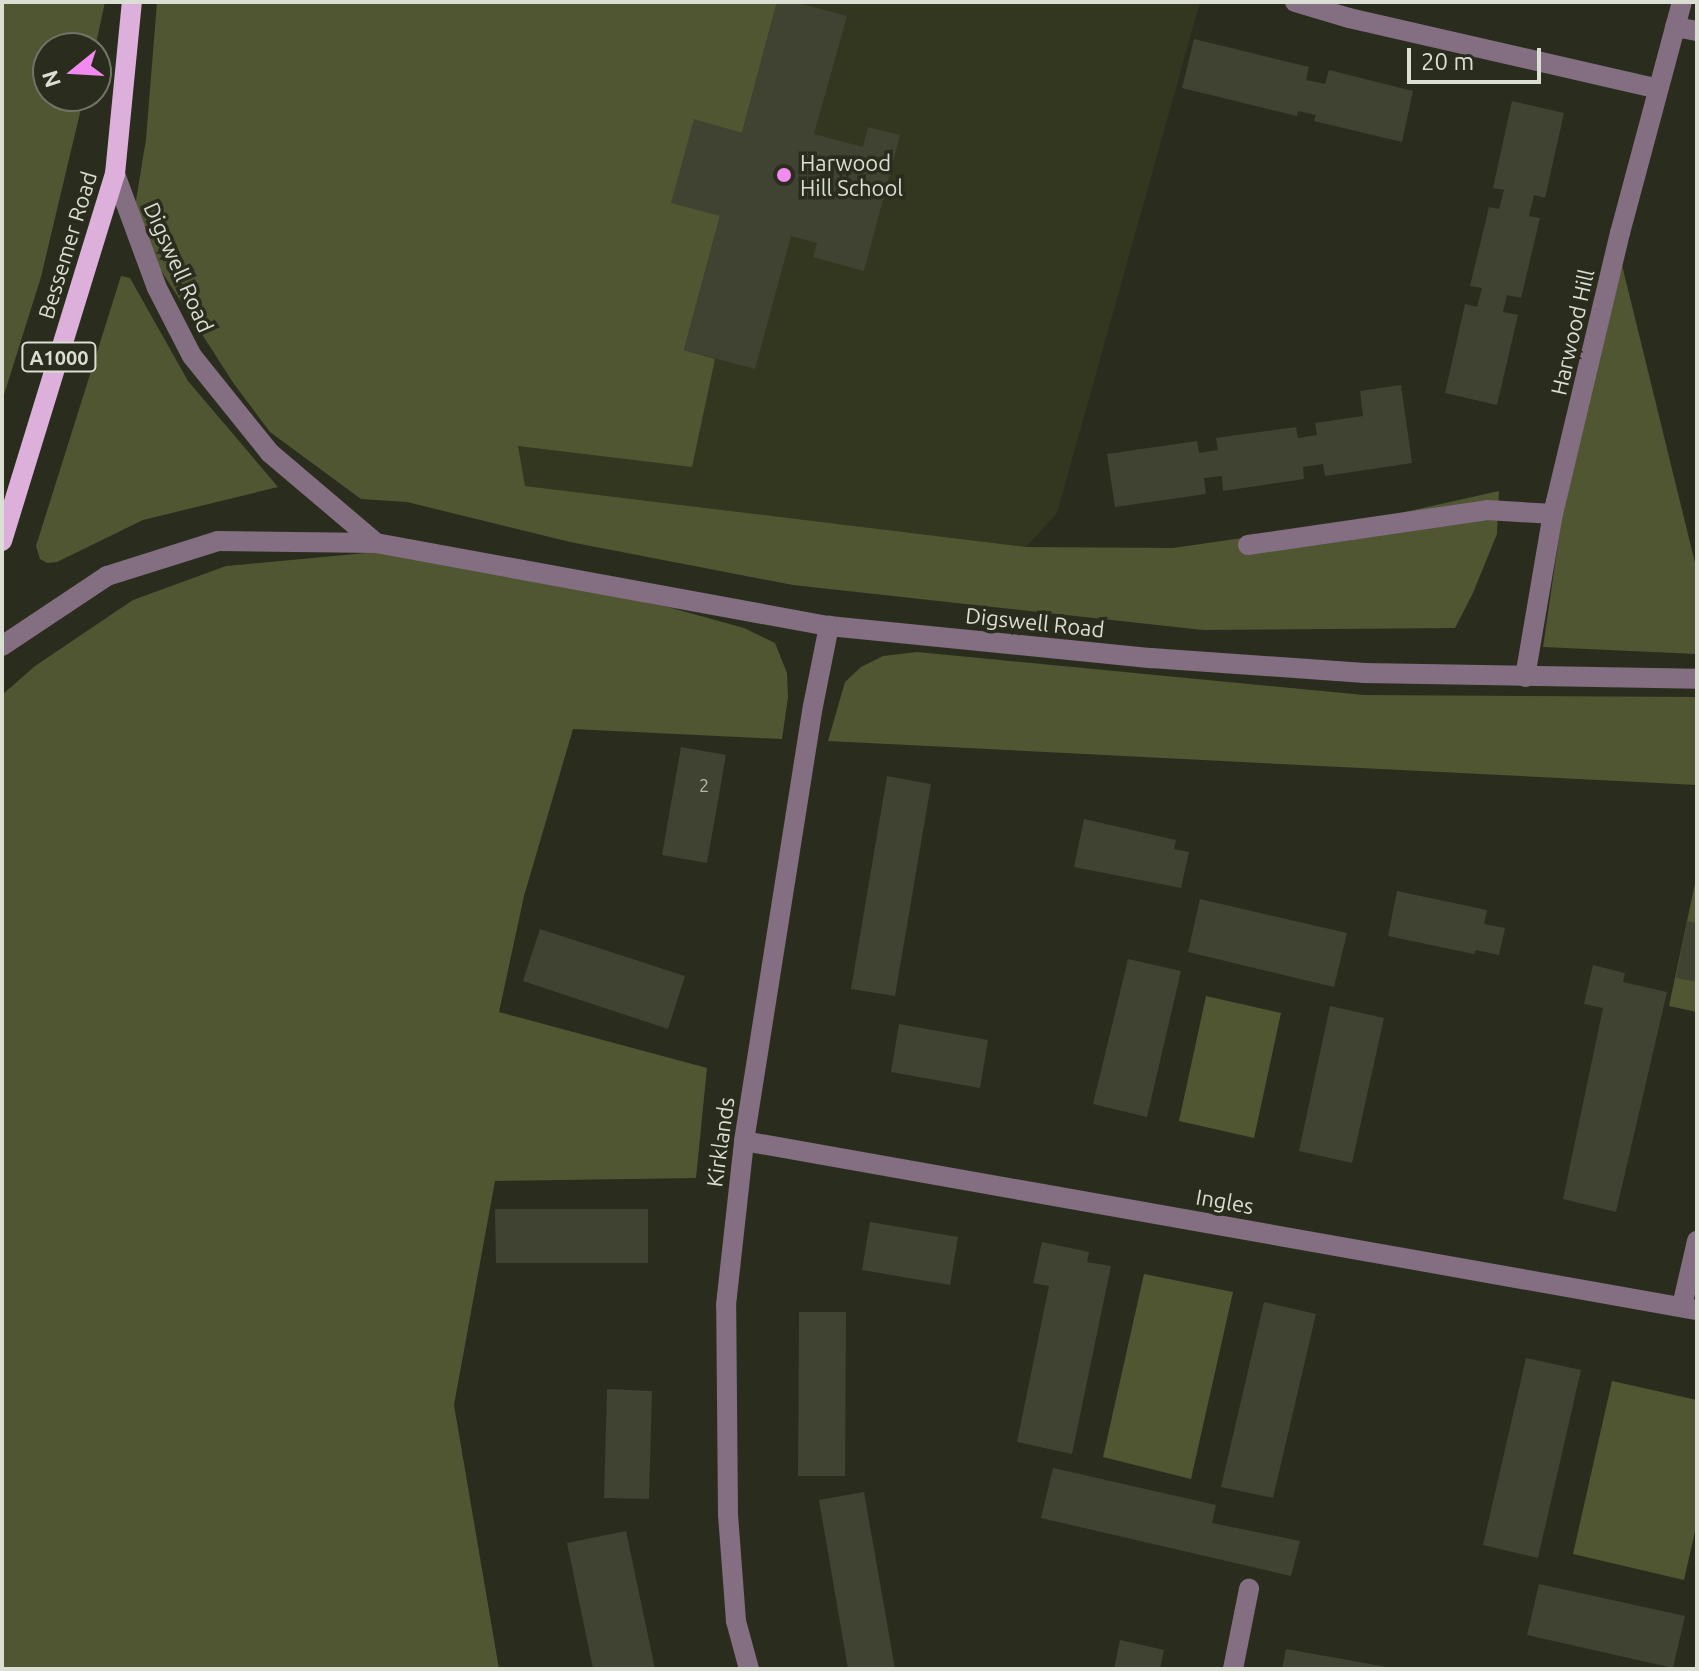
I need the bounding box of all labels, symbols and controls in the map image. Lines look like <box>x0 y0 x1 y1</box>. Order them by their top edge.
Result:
north arrow <box>32 32 112 112</box>
scale bar <box>1411 32 1545 82</box>
text: 20 m <box>1421 48 1474 75</box>
text: N <box>36 67 65 91</box>
place label: Harwood Hill School <box>800 149 903 200</box>
marker: Harwood Hill School <box>775 166 793 184</box>
street label: Bessemer Road <box>32 168 102 322</box>
street label: Digswell Road <box>139 198 219 336</box>
street label: Harwood Hill <box>1545 267 1599 397</box>
road number: A1000 <box>21 341 97 373</box>
street label: Digswell Road <box>964 602 1106 642</box>
house number: 2 <box>699 774 709 796</box>
street label: Kirklands <box>701 1095 739 1189</box>
street label: Ingles <box>1194 1183 1256 1219</box>

